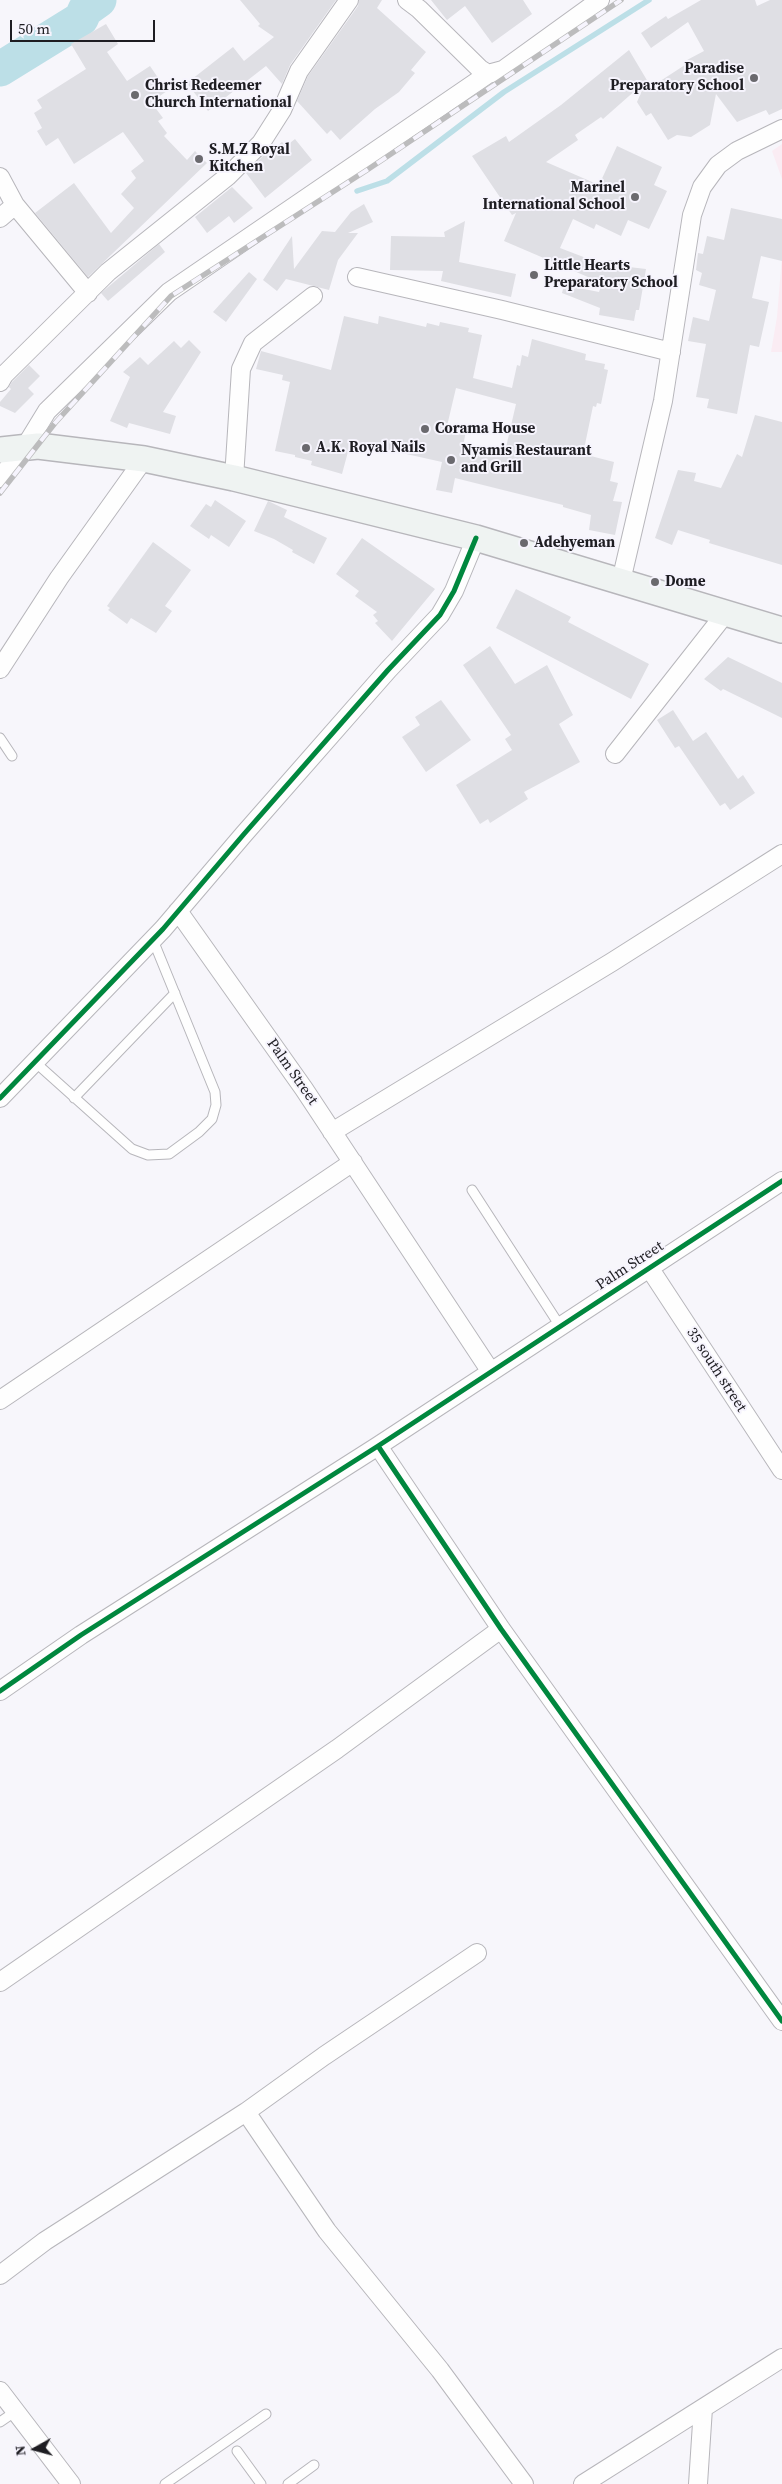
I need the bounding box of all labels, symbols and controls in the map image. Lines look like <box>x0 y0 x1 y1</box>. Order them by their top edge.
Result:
scale bar <box>12 10 158 42</box>
text: 50 m <box>18 18 50 39</box>
place label: Paradise Preparatory School <box>610 60 744 95</box>
marker: Paradise Preparatory School <box>748 72 760 84</box>
place label: Christ Redeemer Church International <box>145 77 292 112</box>
marker: Christ Redeemer Church International <box>129 89 141 101</box>
place label: S.M.Z Royal Kitchen <box>209 141 290 176</box>
marker: S.M.Z Royal Kitchen <box>193 153 205 165</box>
place label: Marinel International School <box>483 179 625 214</box>
marker: Marinel International School <box>629 191 641 203</box>
place label: Little Hearts Preparatory School <box>544 257 678 292</box>
marker: Little Hearts Preparatory School <box>528 269 540 281</box>
place label: Corama House <box>435 420 535 438</box>
marker: Corama House <box>419 423 431 435</box>
place label: A.K. Royal Nails <box>316 439 425 457</box>
marker: A.K. Royal Nails <box>300 442 312 454</box>
place label: Nyamis Restaurant and Grill <box>461 442 591 477</box>
marker: Nyamis Restaurant and Grill <box>445 454 457 466</box>
place label: Adehyeman <box>534 534 615 552</box>
marker: Adehyeman <box>518 537 530 549</box>
place label: Dome <box>665 573 705 591</box>
marker: Dome <box>649 576 661 588</box>
street label: Palm Street <box>263 1035 321 1109</box>
street label: Palm Street <box>593 1238 667 1294</box>
street label: 35 south street <box>682 1324 750 1416</box>
north arrow <box>10 2424 60 2474</box>
text: N <box>10 2445 31 2457</box>

